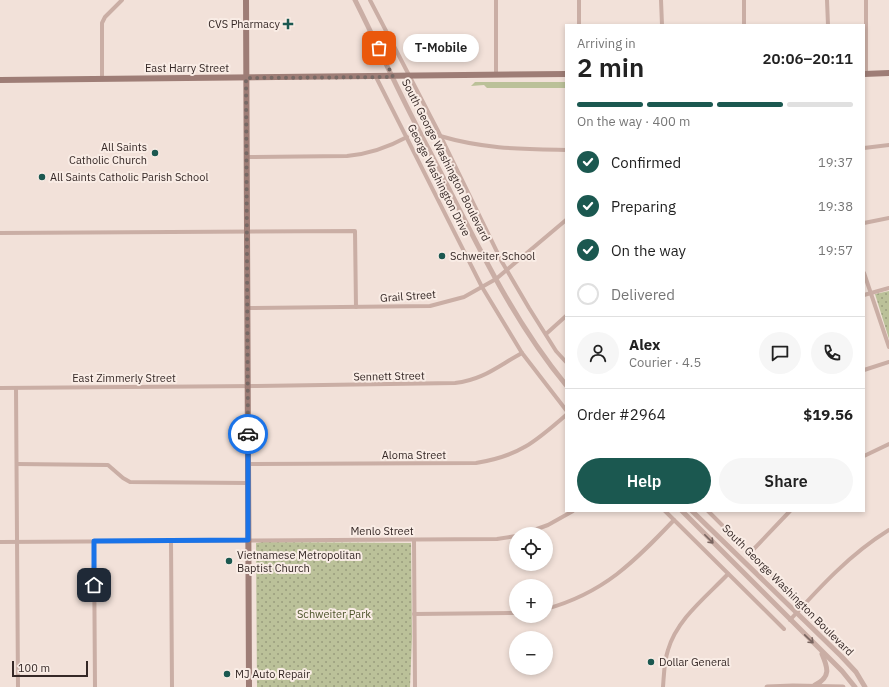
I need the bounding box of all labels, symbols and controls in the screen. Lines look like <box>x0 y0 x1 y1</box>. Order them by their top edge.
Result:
place label: CVS Pharmacy <box>208 17 281 31</box>
marker: CVS Pharmacy <box>283 19 293 29</box>
pin <box>362 31 396 65</box>
callout: T-Mobile <box>403 34 479 62</box>
text: Arriving in <box>577 35 636 52</box>
icon: bag <box>368 37 390 59</box>
text: T-Mobile <box>415 39 467 56</box>
text: 20:06–20:11 <box>763 49 853 68</box>
text: 2 min <box>577 50 644 84</box>
street label: East Harry Street <box>145 61 229 75</box>
street label: South George Washington Boulevard <box>399 76 493 244</box>
text: On the way · 400 m <box>577 113 690 130</box>
street label: George Washington Drive <box>405 121 473 239</box>
place label: All Saints Catholic Church <box>69 140 147 167</box>
marker: All Saints Catholic Church <box>150 148 160 158</box>
icon: check <box>577 151 599 173</box>
text: Confirmed <box>611 153 681 172</box>
text: 19:37 <box>818 154 853 171</box>
place label: All Saints Catholic Parish School <box>50 170 208 184</box>
marker: All Saints Catholic Parish School <box>37 172 47 182</box>
icon: check <box>577 195 599 217</box>
text: Preparing <box>611 197 676 216</box>
text: 19:38 <box>818 198 853 215</box>
icon: check <box>577 239 599 261</box>
text: On the way <box>611 241 686 260</box>
text: 19:57 <box>818 242 853 259</box>
place label: Schweiter School <box>450 249 535 263</box>
marker: Schweiter School <box>437 251 447 261</box>
text: Delivered <box>611 285 675 304</box>
street label: Grail Street <box>380 287 437 305</box>
button: person <box>577 332 619 374</box>
button: chat <box>759 332 801 374</box>
button: phone <box>811 332 853 374</box>
text: Alex <box>629 335 660 354</box>
text: Courier · 4.5 <box>629 354 701 371</box>
street label: Sennett Street <box>353 368 425 384</box>
street label: East Zimmerly Street <box>72 371 176 385</box>
text: Order #2964 <box>577 405 666 424</box>
text: $19.56 <box>803 405 853 424</box>
courier <box>228 414 268 454</box>
icon: car <box>237 423 259 445</box>
street label: Aloma Street <box>382 448 446 462</box>
button: Help <box>577 458 711 504</box>
button: Share <box>719 458 853 504</box>
street label: South George Washington Boulevard <box>719 521 857 659</box>
street label: Menlo Street <box>350 524 414 538</box>
map controls <box>509 527 553 675</box>
button: locate <box>509 527 553 571</box>
one-way arrow <box>704 534 714 544</box>
place label: Vietnamese Metropolitan Baptist Church <box>237 548 361 575</box>
marker: Vietnamese Metropolitan Baptist Church <box>224 556 234 566</box>
pin <box>77 568 111 602</box>
icon: home <box>83 574 105 596</box>
button: + <box>509 579 553 623</box>
park label: Schweiter Park <box>297 607 371 621</box>
button: − <box>509 631 553 675</box>
one-way arrow <box>804 634 814 643</box>
place label: Dollar General <box>659 655 730 669</box>
marker: Dollar General <box>646 657 656 667</box>
scale bar <box>12 659 88 678</box>
text: 100 m <box>18 661 50 675</box>
place label: MJ Auto Repair <box>235 667 310 681</box>
marker: MJ Auto Repair <box>222 669 232 679</box>

